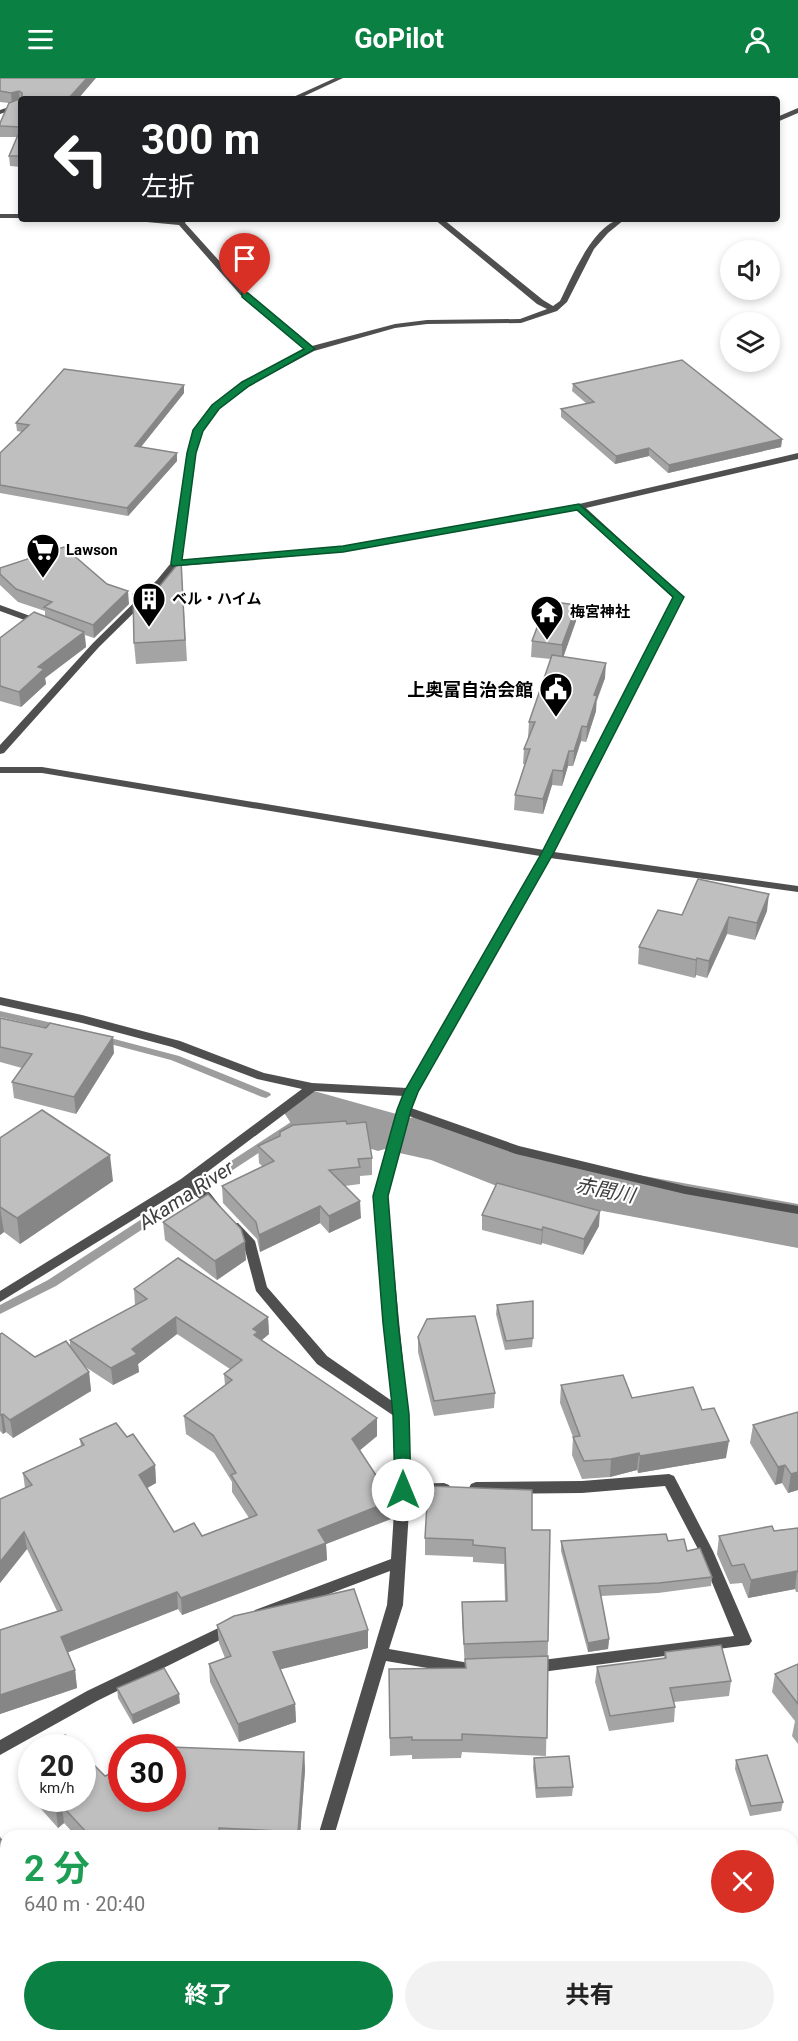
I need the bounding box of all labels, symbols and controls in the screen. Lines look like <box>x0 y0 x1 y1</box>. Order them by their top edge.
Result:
icon: menu <box>24 23 57 56</box>
text: GoPilot <box>354 23 444 55</box>
icon: person <box>741 23 774 56</box>
text: 300 m <box>141 115 260 164</box>
icon: left <box>42 120 120 198</box>
text: 左折 <box>141 171 195 203</box>
pin <box>219 233 270 295</box>
map controls <box>720 240 780 372</box>
button: sound <box>720 240 780 300</box>
icon: arrive <box>228 242 261 275</box>
button: layers <box>720 312 780 372</box>
supermarket icon: Lawson <box>25 532 61 579</box>
place label: Lawson <box>66 541 118 559</box>
building icon: ベル・ハイム <box>131 581 167 628</box>
place label: ベル・ハイム <box>172 590 261 608</box>
temple icon: 梅宮神社 <box>529 594 565 641</box>
place label: 梅宮神社 <box>570 603 630 621</box>
public building icon: 上奥富自治会館 <box>538 671 574 718</box>
place label: 上奥富自治会館 <box>407 679 533 700</box>
water label: Akama River <box>133 1155 239 1235</box>
water label: 赤間川 <box>573 1172 639 1208</box>
position arrow <box>371 1458 435 1522</box>
speed limit sign: 30 <box>108 1734 186 1812</box>
text: 20 <box>40 1748 74 1783</box>
text: km/h <box>39 1779 75 1797</box>
text: 2 分 <box>24 1848 90 1890</box>
button: close <box>711 1850 774 1913</box>
text: 640 m · 20:40 <box>24 1892 145 1916</box>
button: 終了 <box>24 1961 393 2030</box>
button: 共有 <box>405 1961 774 2030</box>

